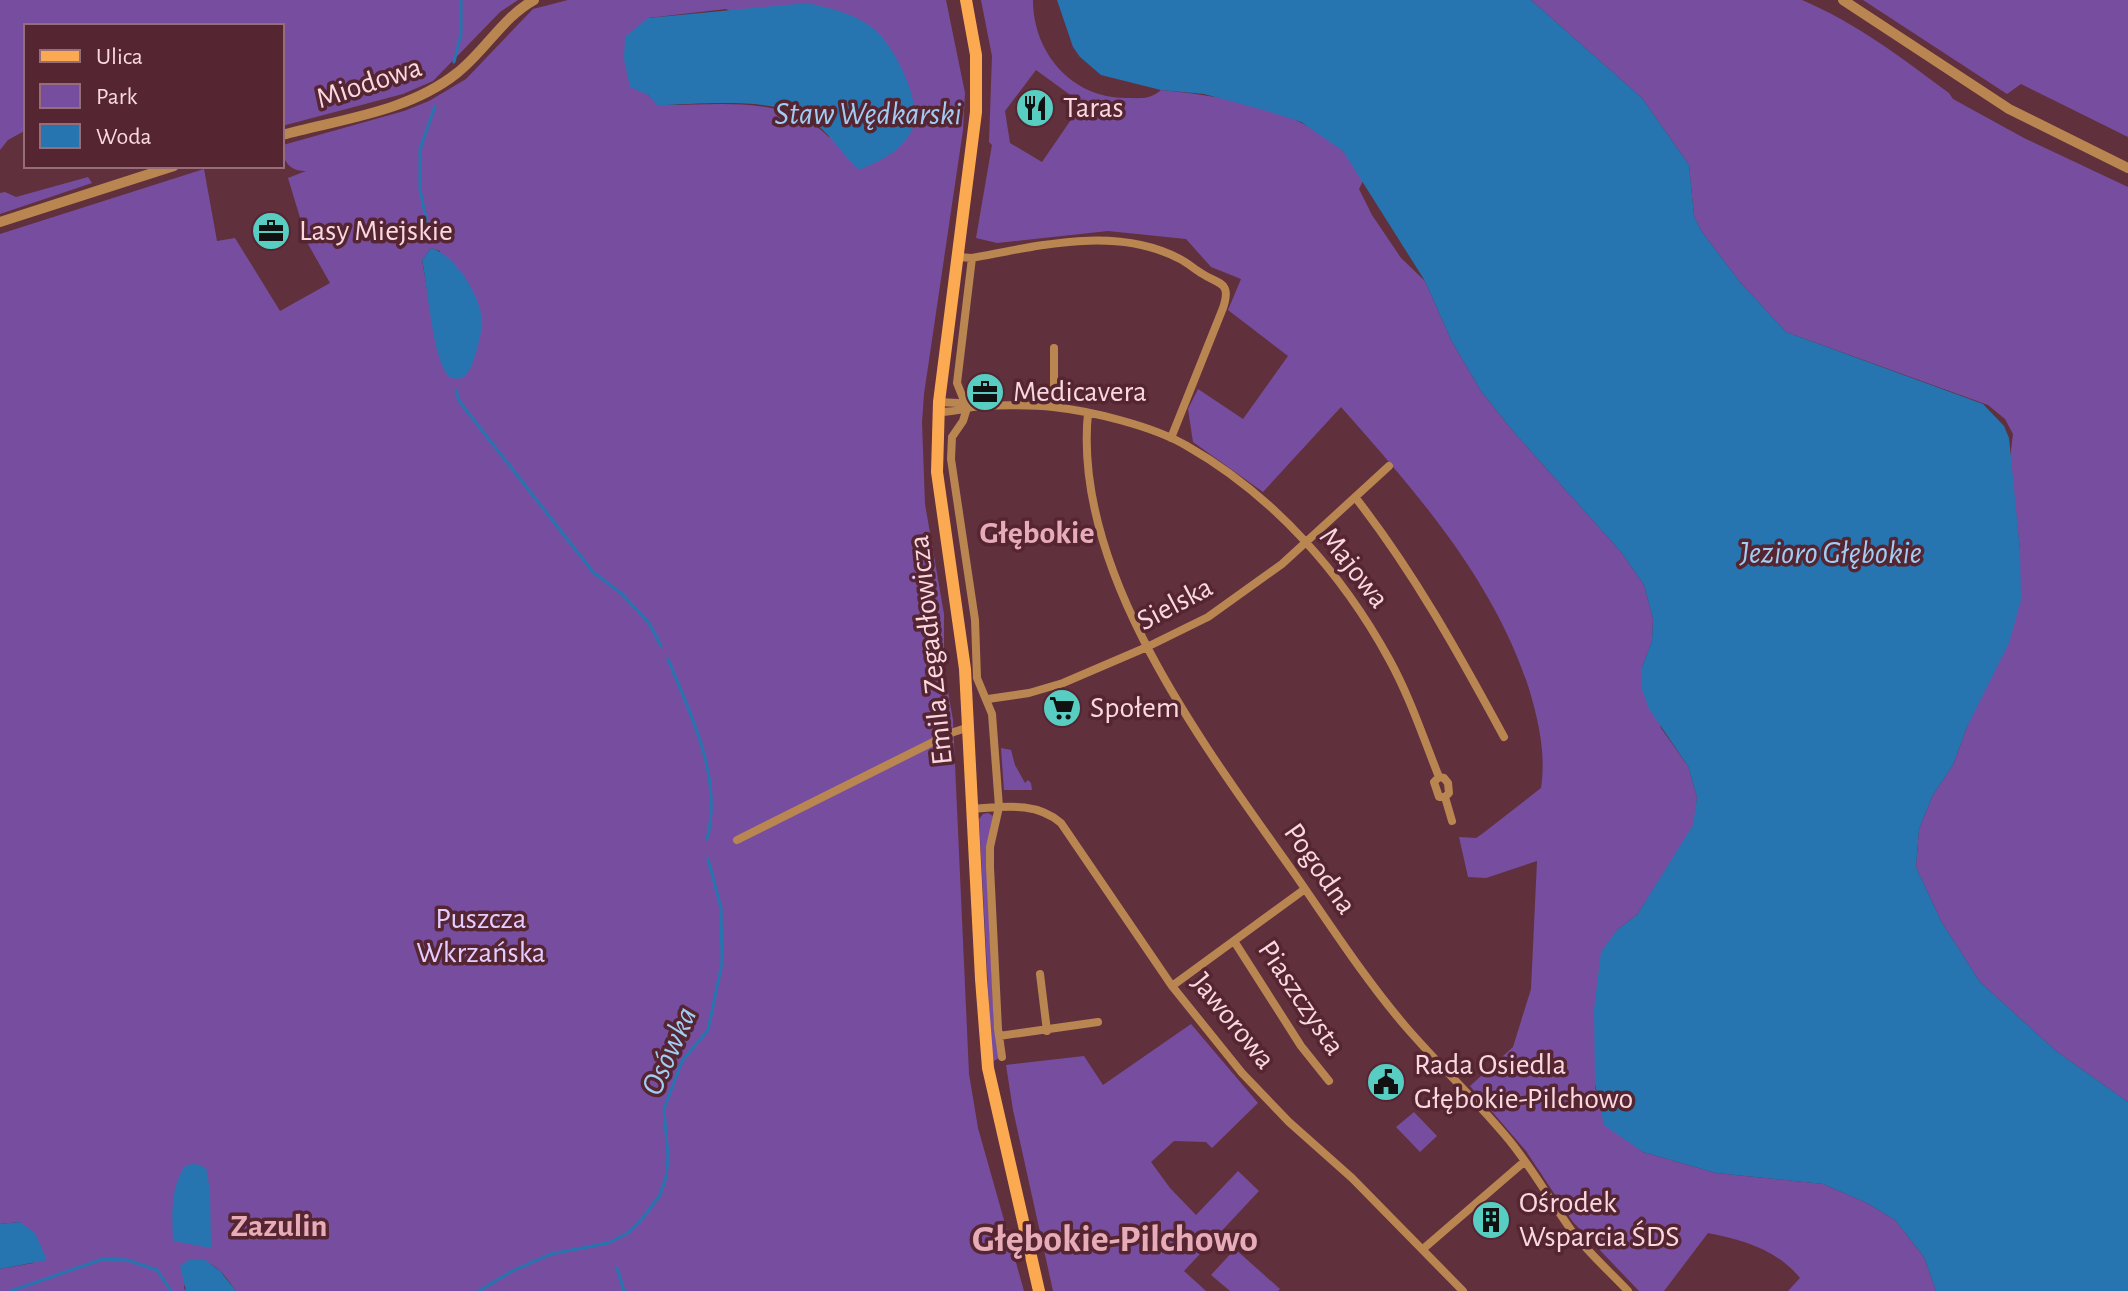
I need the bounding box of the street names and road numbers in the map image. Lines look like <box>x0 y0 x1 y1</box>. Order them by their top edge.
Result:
street label: Miodowa <box>312 52 426 114</box>
street label: Majowa <box>1314 522 1394 614</box>
street label: Emila Zegadłowicza <box>904 533 958 767</box>
street label: Sielska <box>1132 572 1218 636</box>
street label: Pogodna <box>1278 818 1362 920</box>
street label: Piaszczysta <box>1252 935 1350 1061</box>
street label: Jaworowa <box>1185 967 1281 1075</box>

